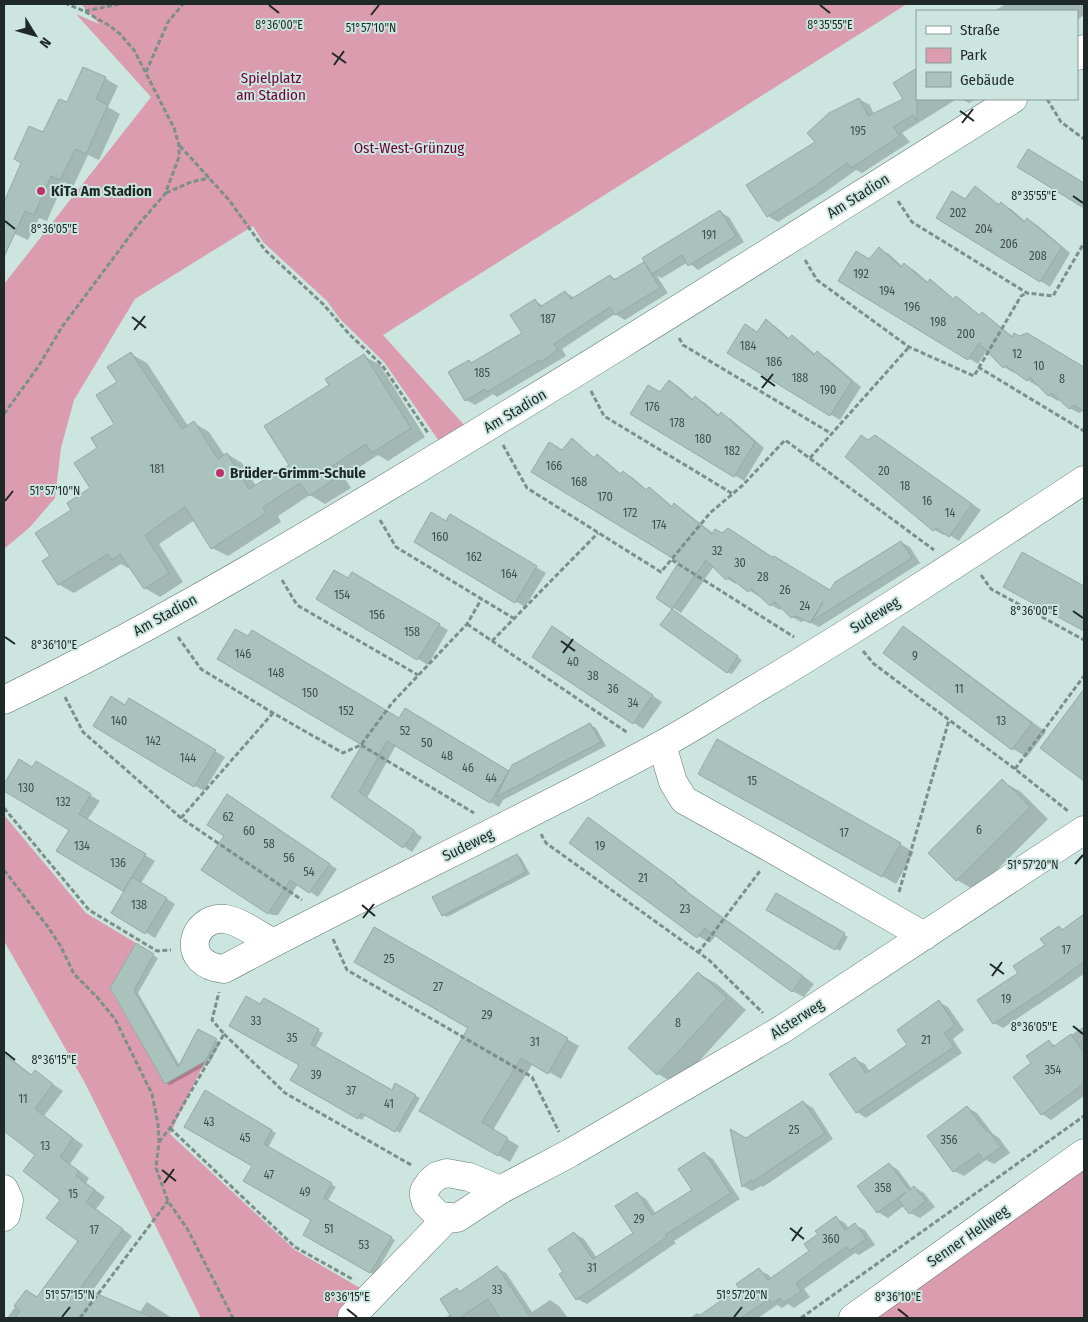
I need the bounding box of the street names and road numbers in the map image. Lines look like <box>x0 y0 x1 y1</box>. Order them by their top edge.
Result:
street label: Am Stadion <box>823 170 893 222</box>
street label: Am Stadion <box>480 385 550 437</box>
street label: Am Stadion <box>130 590 200 640</box>
street label: Sudeweg <box>847 593 903 637</box>
street label: Sudeweg <box>439 825 497 865</box>
street label: Alsterweg <box>767 995 827 1043</box>
street label: Senner Hellweg <box>924 1201 1012 1271</box>

